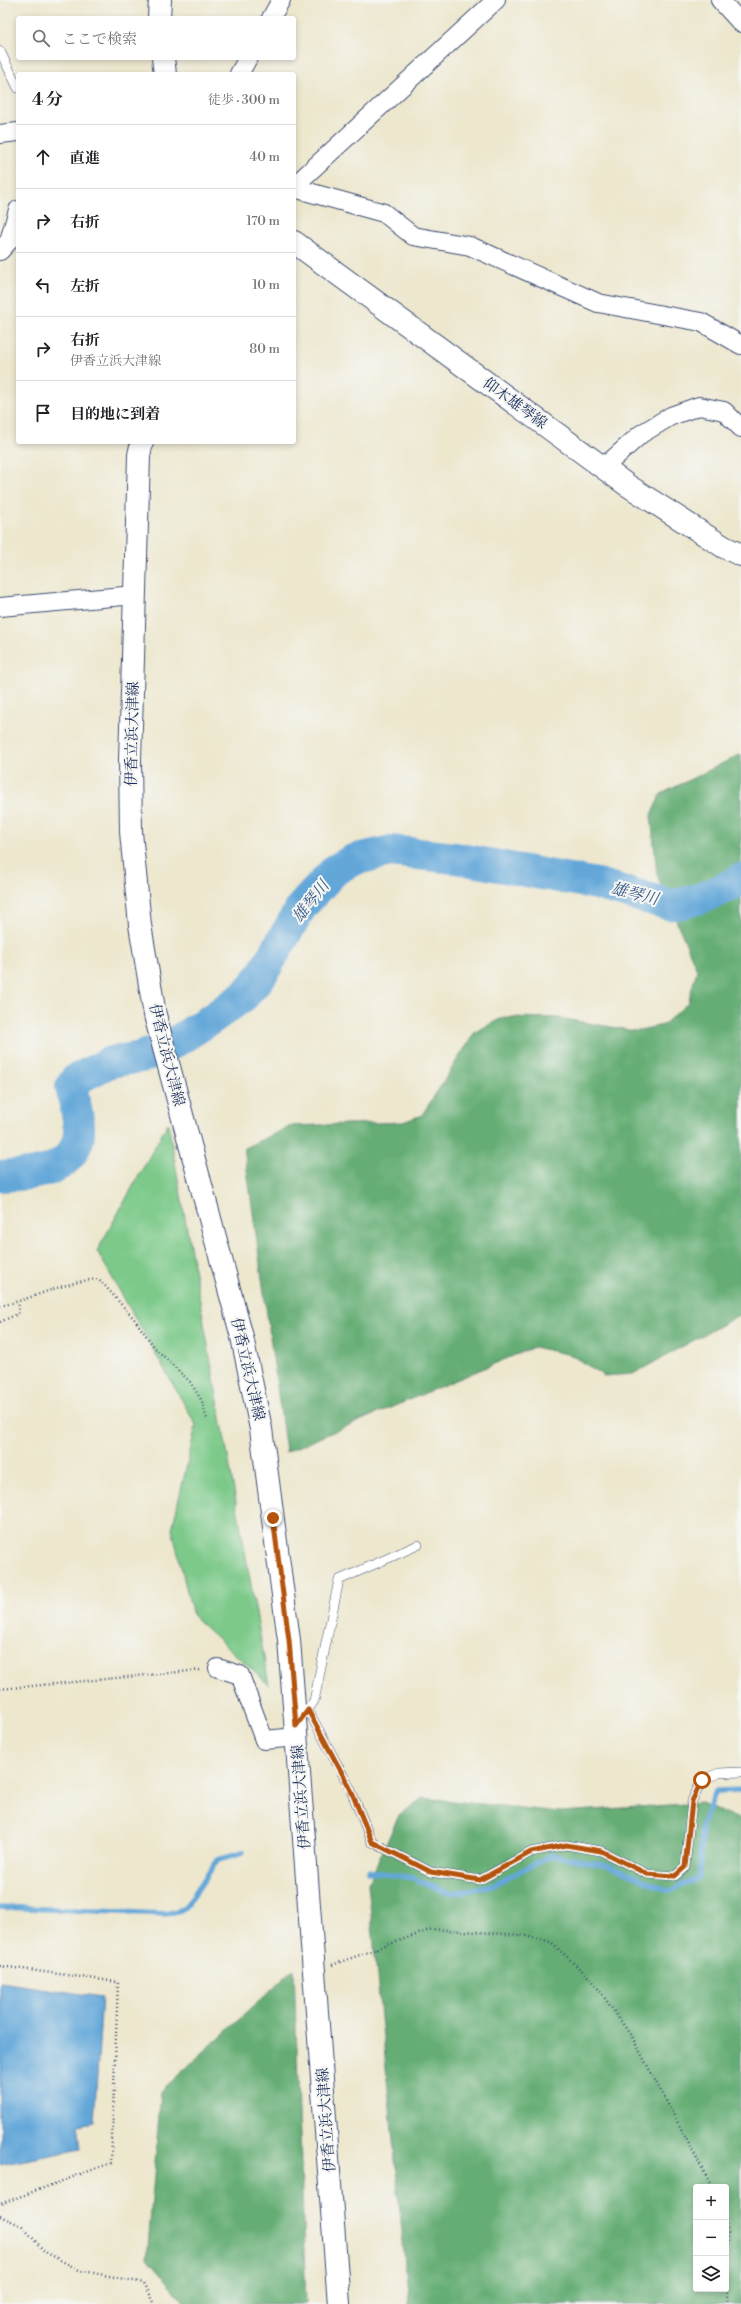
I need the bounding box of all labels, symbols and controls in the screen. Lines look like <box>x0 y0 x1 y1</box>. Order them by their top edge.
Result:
search box <box>16 16 296 60</box>
icon: search <box>30 27 52 49</box>
text: ここで検索 <box>62 30 137 49</box>
text: 4 分 <box>32 89 63 111</box>
text: 徒歩 · 300 m <box>208 92 280 108</box>
icon: ahead <box>32 146 54 168</box>
text: 直進 <box>70 149 100 168</box>
text: 40 m <box>250 149 280 165</box>
icon: right <box>32 210 54 232</box>
text: 右折 <box>70 213 100 232</box>
text: 170 m <box>246 213 280 229</box>
icon: left <box>32 274 54 296</box>
text: 左折 <box>70 277 100 296</box>
text: 10 m <box>252 277 280 293</box>
text: 右折 <box>70 331 100 350</box>
icon: right <box>32 338 54 360</box>
text: 80 m <box>249 341 280 357</box>
text: 伊香立浜大津線 <box>70 353 161 369</box>
street label: 仰木雄琴線 <box>479 374 551 433</box>
icon: arrive <box>32 402 54 424</box>
text: 目的地に到着 <box>70 405 160 424</box>
street label: 伊香立浜大津線 <box>122 681 143 787</box>
water label: 雄琴川 <box>288 875 335 927</box>
water label: 雄琴川 <box>609 878 662 910</box>
street label: 伊香立浜大津線 <box>145 1002 188 1108</box>
street label: 伊香立浜大津線 <box>226 1316 269 1422</box>
route end <box>264 1509 282 1527</box>
street label: 伊香立浜大津線 <box>288 1744 315 1850</box>
route start <box>693 1771 711 1789</box>
street label: 伊香立浜大津線 <box>313 2067 340 2173</box>
map controls <box>693 2184 729 2292</box>
button: + <box>693 2184 729 2220</box>
button: − <box>693 2220 729 2256</box>
button: layers <box>693 2256 729 2292</box>

